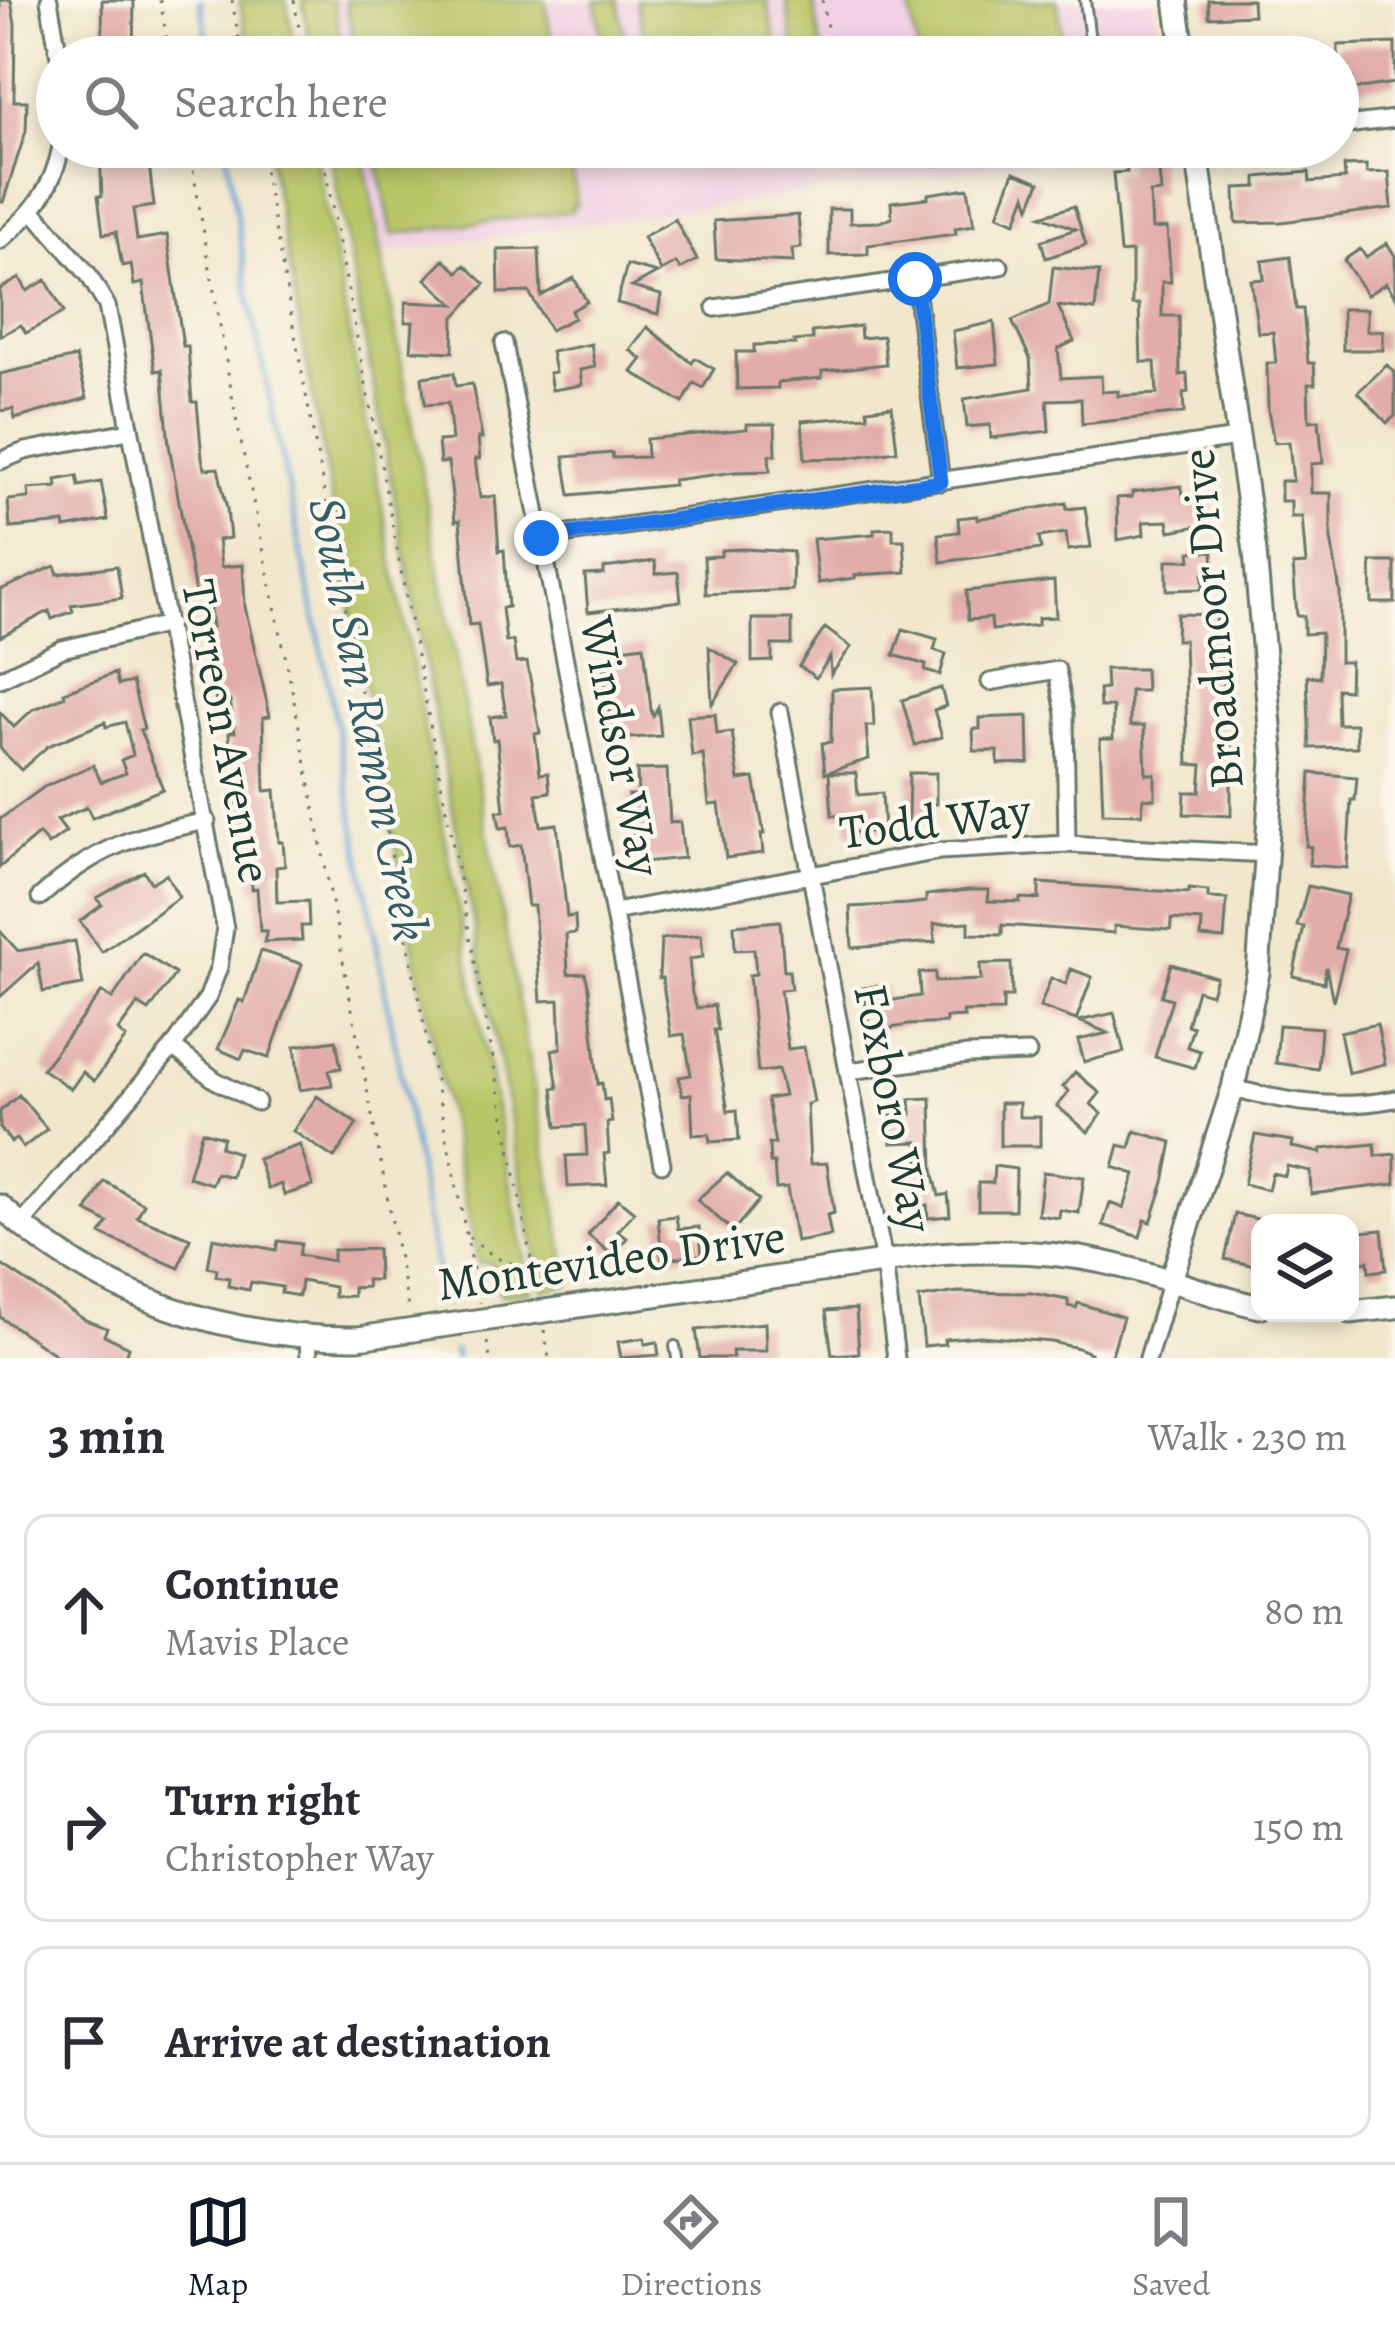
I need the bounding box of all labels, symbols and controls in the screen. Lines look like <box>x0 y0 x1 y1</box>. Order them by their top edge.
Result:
search box <box>36 36 1359 168</box>
icon: search <box>78 69 144 135</box>
text: Search here <box>174 71 388 133</box>
route start <box>888 252 942 306</box>
street label: Broadmoor Drive <box>1164 446 1260 792</box>
water label: South San Ramon Creek <box>292 491 446 947</box>
route end <box>514 511 568 565</box>
street label: Torreon Avenue <box>165 574 289 889</box>
street label: Windsor Way <box>563 610 679 882</box>
street label: Todd Way <box>836 776 1035 865</box>
street label: Foxboro Way <box>838 978 951 1239</box>
street label: Montevideo Drive <box>433 1203 789 1317</box>
map controls <box>1251 1214 1359 1322</box>
button: layers <box>1251 1214 1359 1322</box>
text: 3 min <box>48 1401 165 1471</box>
text: Walk · 230 m <box>1148 1410 1347 1463</box>
text: Continue <box>165 1553 339 1615</box>
icon: ahead <box>51 1577 117 1643</box>
text: 80 m <box>1264 1584 1344 1637</box>
text: Mavis Place <box>165 1615 349 1668</box>
text: Turn right <box>165 1769 360 1831</box>
icon: right <box>51 1793 117 1859</box>
text: 150 m <box>1253 1800 1344 1853</box>
text: Christopher Way <box>165 1831 434 1884</box>
icon: arrive <box>51 2009 117 2075</box>
text: Arrive at destination <box>165 2011 551 2073</box>
tab: Map <box>185 2189 251 2306</box>
tab: Directions <box>621 2189 762 2306</box>
tab: Saved <box>1132 2189 1210 2306</box>

